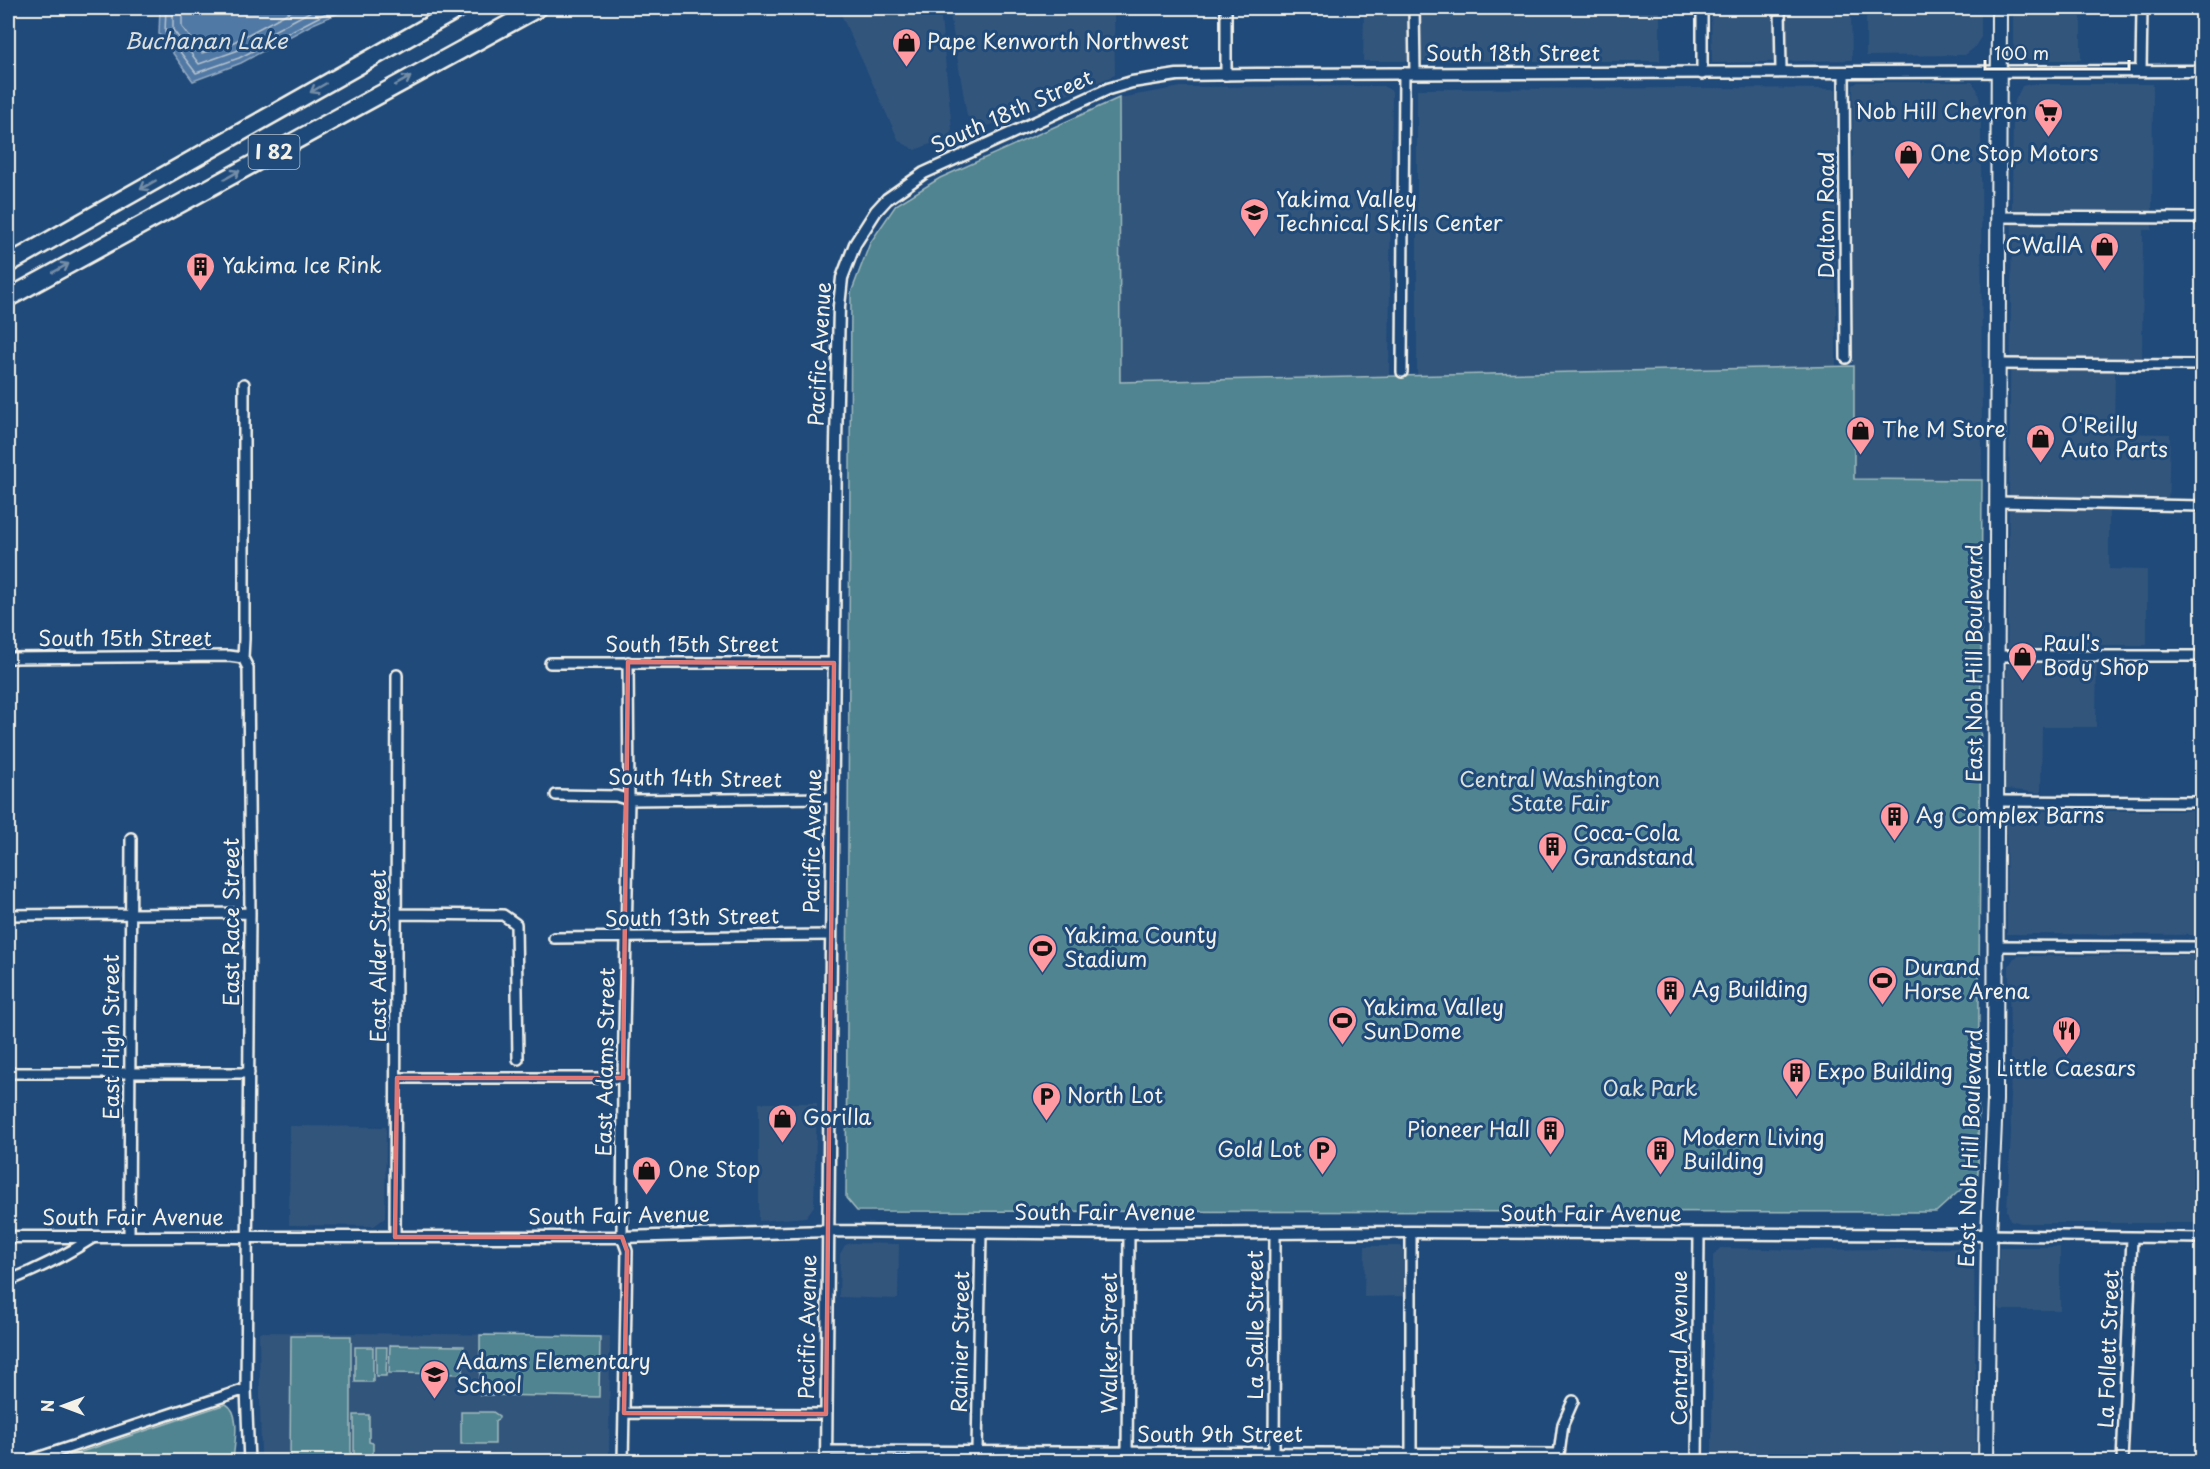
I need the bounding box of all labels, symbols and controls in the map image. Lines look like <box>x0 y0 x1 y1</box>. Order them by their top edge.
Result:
water label: Buchanan Lake <box>125 23 289 56</box>
place label: Pape Kenworth Northwest <box>927 24 1189 56</box>
shop icon: Pape Kenworth Northwest <box>890 26 922 68</box>
scale bar <box>1985 33 2129 71</box>
street label: South 18th Street <box>1426 36 1600 68</box>
text: 100 m <box>1994 39 2049 66</box>
street label: South 18th Street <box>925 60 1097 160</box>
one-way arrow <box>394 75 412 86</box>
one-way arrow <box>310 82 327 94</box>
place label: Nob Hill Chevron <box>1855 94 2027 126</box>
supermarket icon: Nob Hill Chevron <box>2032 96 2064 138</box>
road number: I 82 <box>248 135 300 169</box>
place label: One Stop Motors <box>1930 136 2099 168</box>
shop icon: One Stop Motors <box>1893 138 1925 180</box>
street label: Dalton Road <box>1809 152 1841 278</box>
one-way arrow <box>223 169 241 180</box>
one-way arrow <box>140 179 157 191</box>
place label: Yakima Valley Technical Skills Center <box>1276 182 1503 238</box>
school or university icon: Yakima Valley Technical Skills Center <box>1239 196 1271 238</box>
place label: CWallA <box>2005 228 2083 260</box>
shop icon: CWallA <box>2088 230 2120 272</box>
place label: Yakima Ice Rink <box>222 248 382 280</box>
building icon: Yakima Ice Rink <box>185 250 217 292</box>
one-way arrow <box>52 262 69 274</box>
street label: Pacific Avenue <box>798 281 838 427</box>
place label: O'Reilly Auto Parts <box>2061 408 2168 464</box>
place label: The M Store <box>1882 412 2006 444</box>
shop icon: The M Store <box>1845 414 1877 456</box>
shop icon: O'Reilly Auto Parts <box>2024 422 2056 464</box>
street label: East Nob Hill Boulevard <box>1957 544 1989 782</box>
street label: South 15th Street <box>38 621 212 653</box>
place label: Paul's Body Shop <box>2043 626 2149 682</box>
street label: South 15th Street <box>605 627 779 659</box>
shop icon: Paul's Body Shop <box>2006 640 2038 682</box>
street label: South 14th Street <box>608 759 782 795</box>
park label: Central Washington State Fair <box>1459 762 1661 818</box>
street label: Pacific Avenue <box>794 768 828 913</box>
place label: Ag Complex Barns <box>1916 798 2104 830</box>
building icon: Ag Complex Barns <box>1879 800 1911 842</box>
place label: Coca-Cola Grandstand <box>1573 816 1694 872</box>
building icon: Coca-Cola Grandstand <box>1536 830 1568 872</box>
street label: East Race Street <box>214 838 246 1006</box>
street label: East Alder Street <box>361 870 393 1042</box>
street label: South 13th Street <box>605 898 779 934</box>
place label: Yakima County Stadium <box>1064 918 1217 974</box>
sports icon: Yakima County Stadium <box>1027 932 1059 974</box>
place label: Durand Horse Arena <box>1904 950 2030 1006</box>
street label: East High Street <box>94 954 126 1120</box>
sports icon: Durand Horse Arena <box>1867 964 1899 1006</box>
street label: East Adams Street <box>586 967 622 1157</box>
place label: Ag Building <box>1692 972 1808 1004</box>
building icon: Ag Building <box>1655 974 1687 1016</box>
place label: Yakima Valley SunDome <box>1363 990 1504 1046</box>
sports icon: Yakima Valley SunDome <box>1326 1004 1358 1046</box>
restaurant icon: Little Caesars <box>2050 1014 2082 1056</box>
street label: East Nob Hill Boulevard <box>1949 1028 1989 1268</box>
place label: Little Caesars <box>1996 1051 2136 1083</box>
place label: Expo Building <box>1817 1054 1953 1086</box>
building icon: Expo Building <box>1780 1056 1812 1098</box>
park label: Oak Park <box>1603 1071 1698 1103</box>
place label: North Lot <box>1067 1078 1163 1110</box>
parking icon: North Lot <box>1030 1080 1062 1122</box>
place label: Gorilla <box>803 1100 871 1132</box>
shop icon: Gorilla <box>766 1102 798 1144</box>
place label: Pioneer Hall <box>1407 1112 1530 1144</box>
building icon: Pioneer Hall <box>1535 1114 1567 1156</box>
place label: Modern Living Building <box>1682 1120 1825 1176</box>
place label: Gold Lot <box>1217 1132 1302 1164</box>
parking icon: Gold Lot <box>1307 1134 1339 1176</box>
building icon: Modern Living Building <box>1645 1134 1677 1176</box>
place label: One Stop <box>668 1152 760 1184</box>
shop icon: One Stop <box>631 1154 663 1196</box>
street label: South Fair Avenue <box>1014 1195 1196 1227</box>
street label: South Fair Avenue <box>528 1196 710 1232</box>
street label: South Fair Avenue <box>1500 1196 1682 1228</box>
street label: South Fair Avenue <box>42 1200 224 1232</box>
street label: La Salle Street <box>1238 1250 1270 1400</box>
street label: Pacific Avenue <box>789 1254 823 1399</box>
street label: La Follett Street <box>2088 1269 2126 1429</box>
street label: Central Avenue <box>1662 1270 1694 1426</box>
street label: Rainier Street <box>942 1271 976 1413</box>
street label: Walker Street <box>1092 1272 1124 1414</box>
place label: Adams Elementary School <box>456 1344 651 1400</box>
school or university icon: Adams Elementary School <box>419 1358 451 1400</box>
north arrow <box>33 1376 93 1436</box>
text: N <box>35 1400 59 1412</box>
street label: South 9th Street <box>1137 1417 1303 1449</box>

